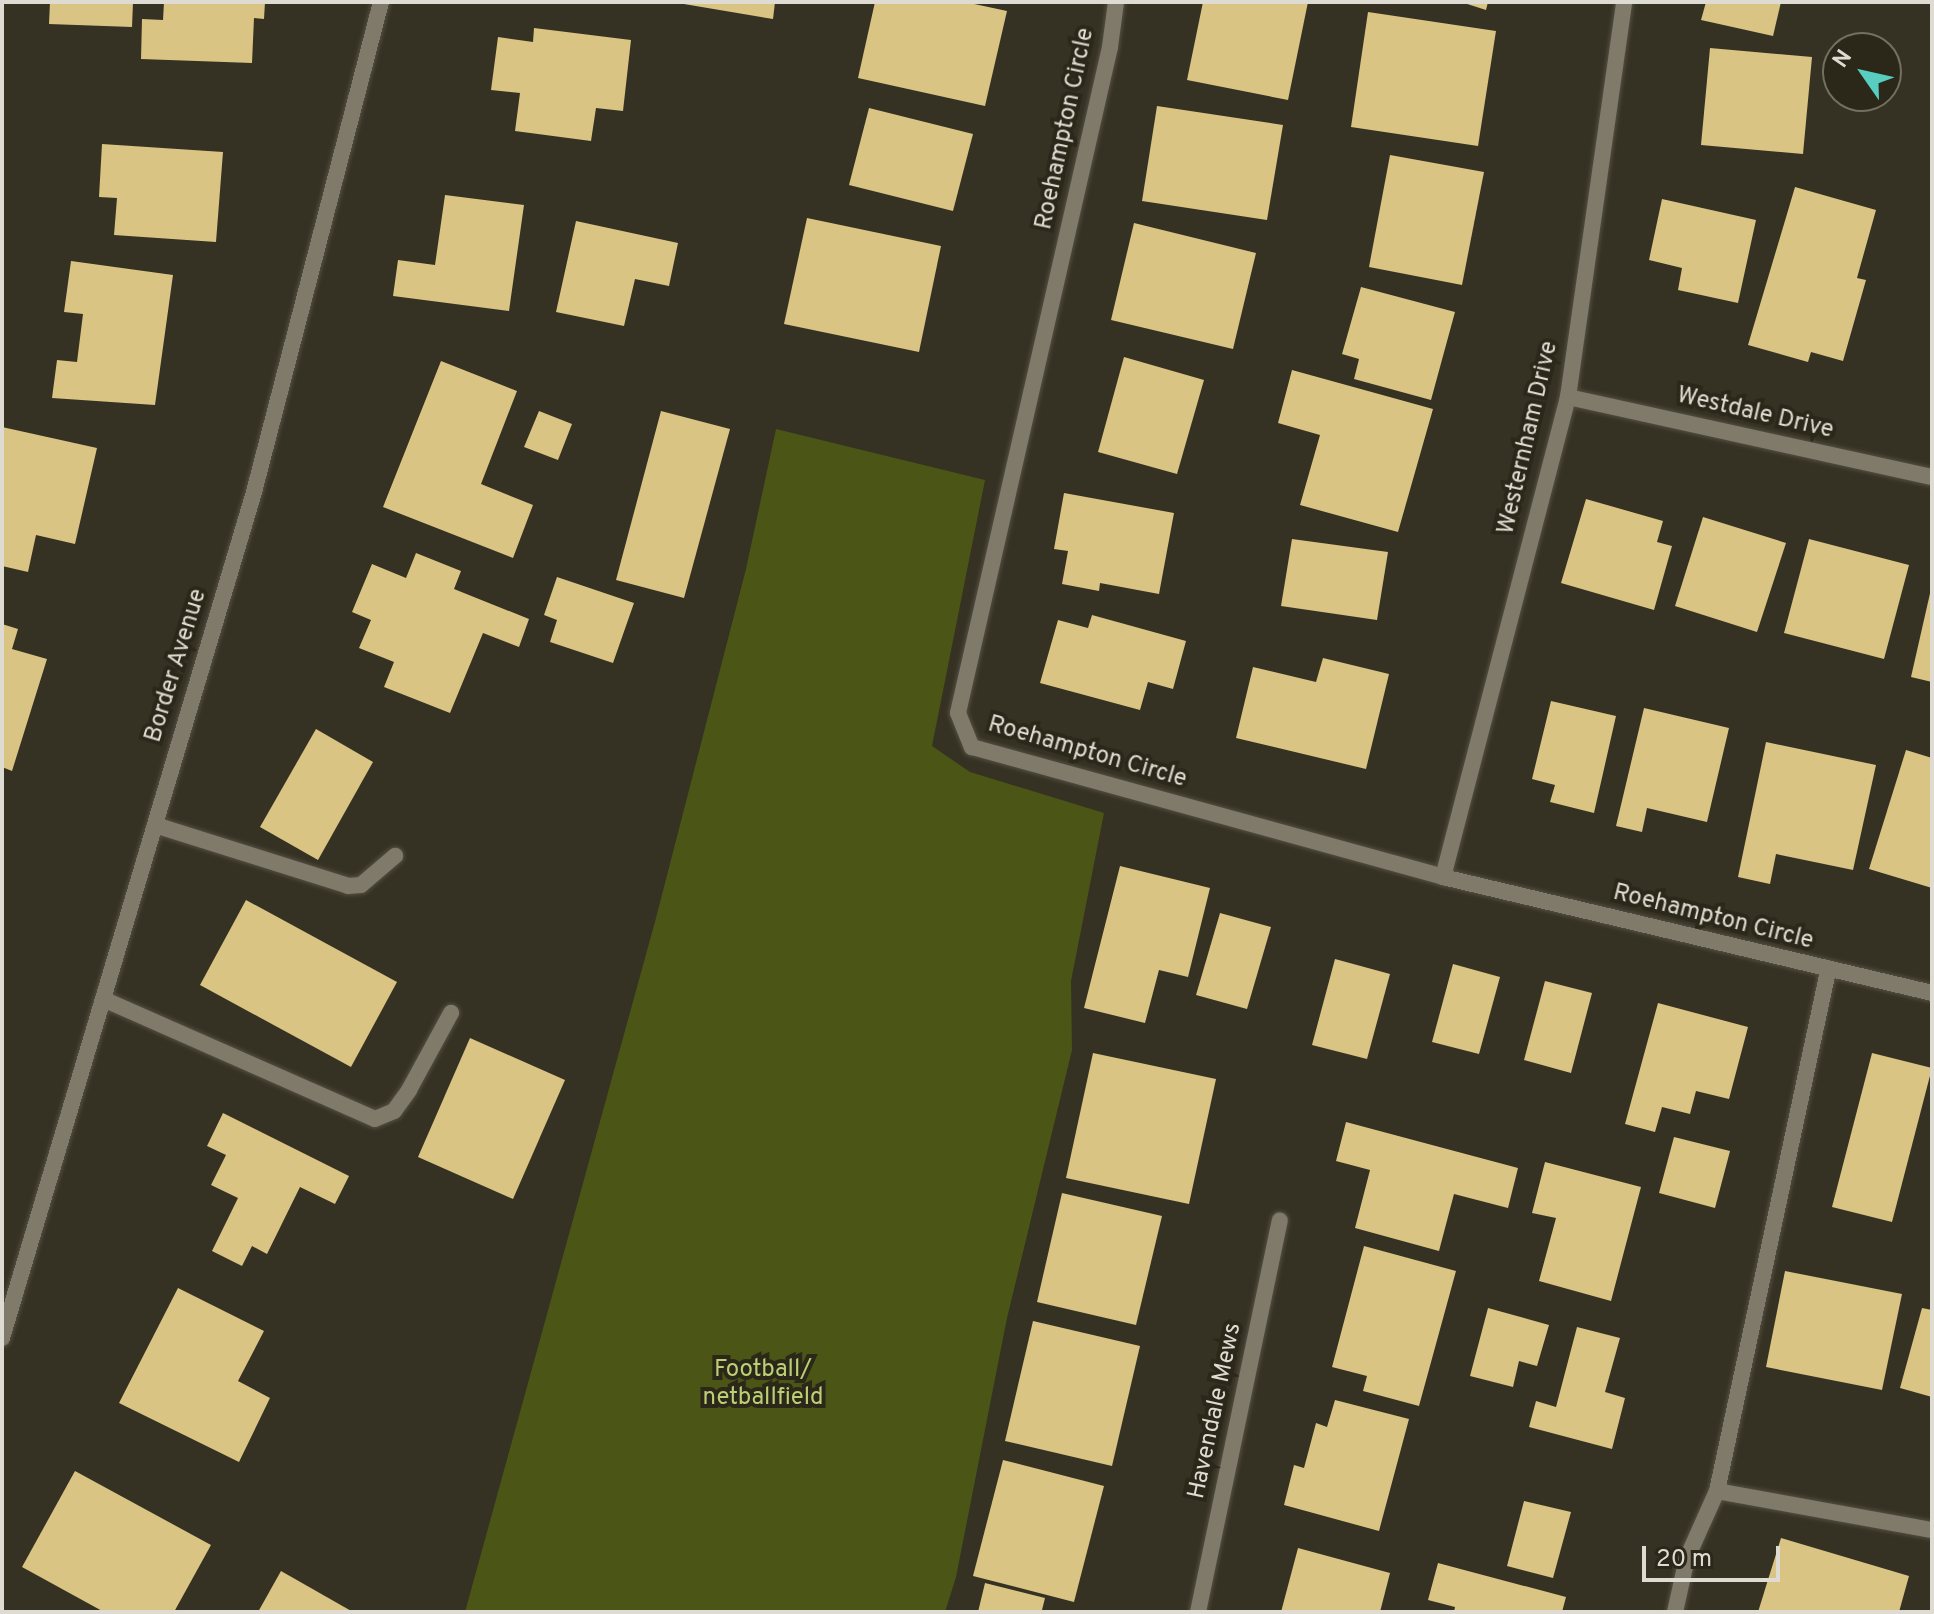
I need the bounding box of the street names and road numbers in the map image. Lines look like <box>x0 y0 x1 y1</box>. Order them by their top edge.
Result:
street label: Roehampton Circle <box>1031 26 1101 232</box>
street label: Westernham Drive <box>1493 339 1565 537</box>
street label: Westdale Drive <box>1674 382 1836 446</box>
street label: Border Avenue <box>140 585 214 747</box>
street label: Roehampton Circle <box>984 711 1190 795</box>
street label: Roehampton Circle <box>1610 879 1816 957</box>
street label: Havendale Mews <box>1183 1320 1249 1502</box>

